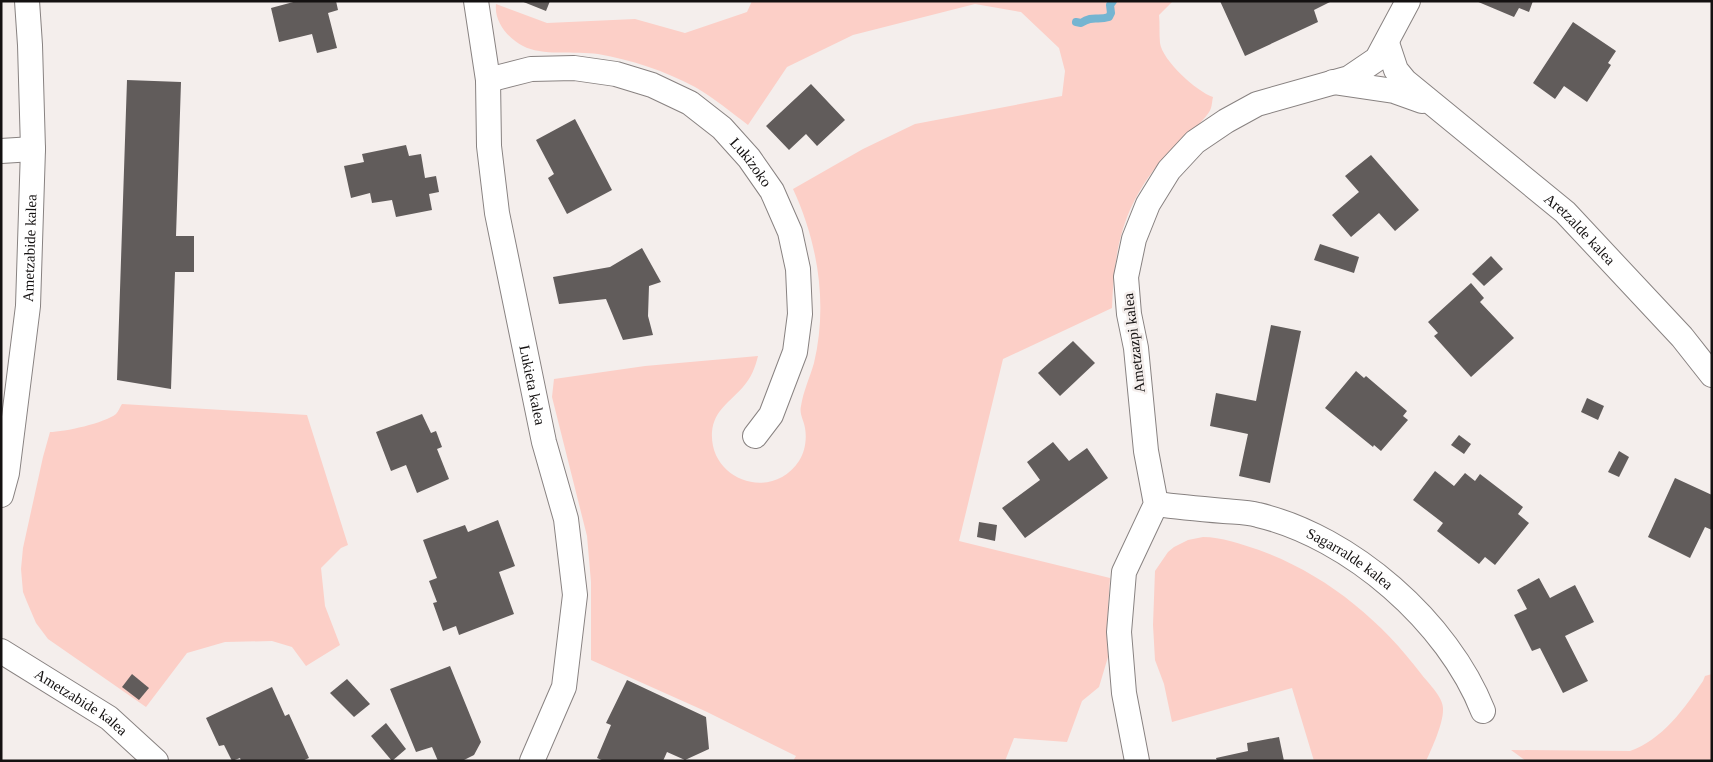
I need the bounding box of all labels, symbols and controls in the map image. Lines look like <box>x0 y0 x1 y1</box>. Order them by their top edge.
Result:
street label: Lukizoko <box>727 135 775 190</box>
street label: Aretzalde kalea <box>1541 190 1619 268</box>
street label: Ametzabide kalea <box>20 194 40 302</box>
street label: Ametzazpi kalea <box>1120 292 1148 394</box>
street label: Lukieta kalea <box>516 344 548 427</box>
street label: Sagarralde kalea <box>1304 525 1396 593</box>
street label: Ametzabide kalea <box>32 666 131 739</box>

